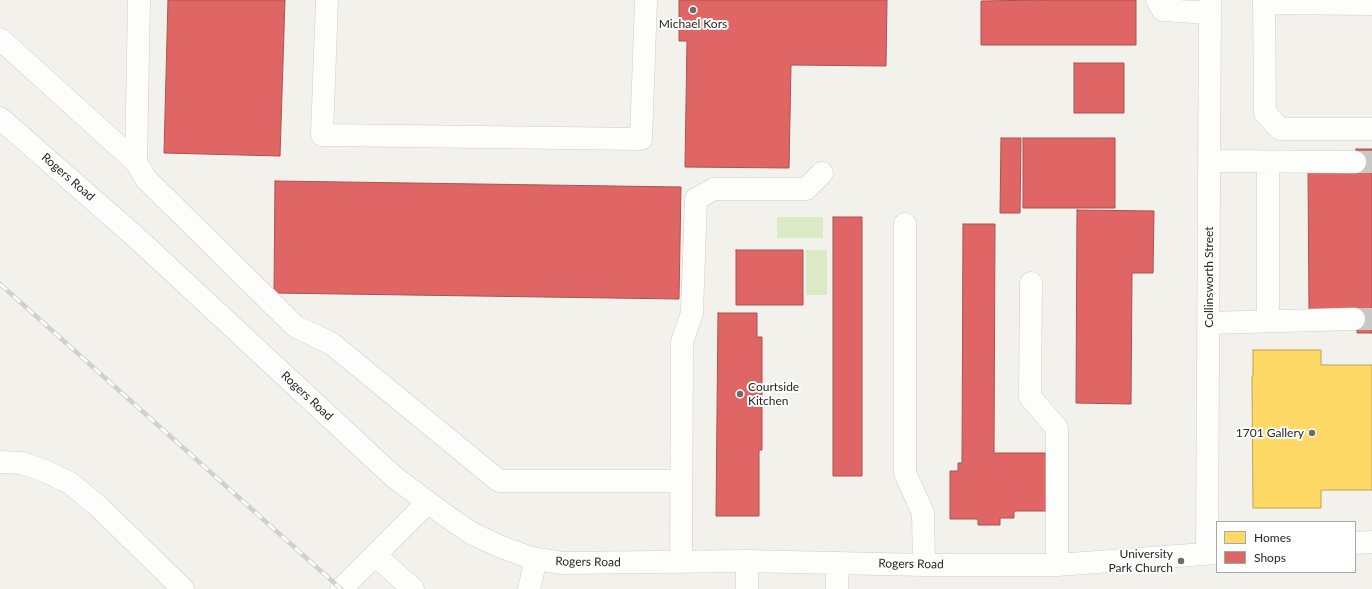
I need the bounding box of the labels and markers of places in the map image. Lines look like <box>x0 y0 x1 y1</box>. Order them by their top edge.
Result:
marker: Michael Kors <box>688 5 698 15</box>
place label: Michael Kors <box>659 17 727 31</box>
place label: Courtside Kitchen <box>748 380 799 408</box>
marker: Courtside Kitchen <box>735 389 745 399</box>
place label: 1701 Gallery <box>1236 426 1304 440</box>
marker: 1701 Gallery <box>1307 428 1317 438</box>
place label: University Park Church <box>1109 547 1173 575</box>
marker: University Park Church <box>1176 556 1186 566</box>

